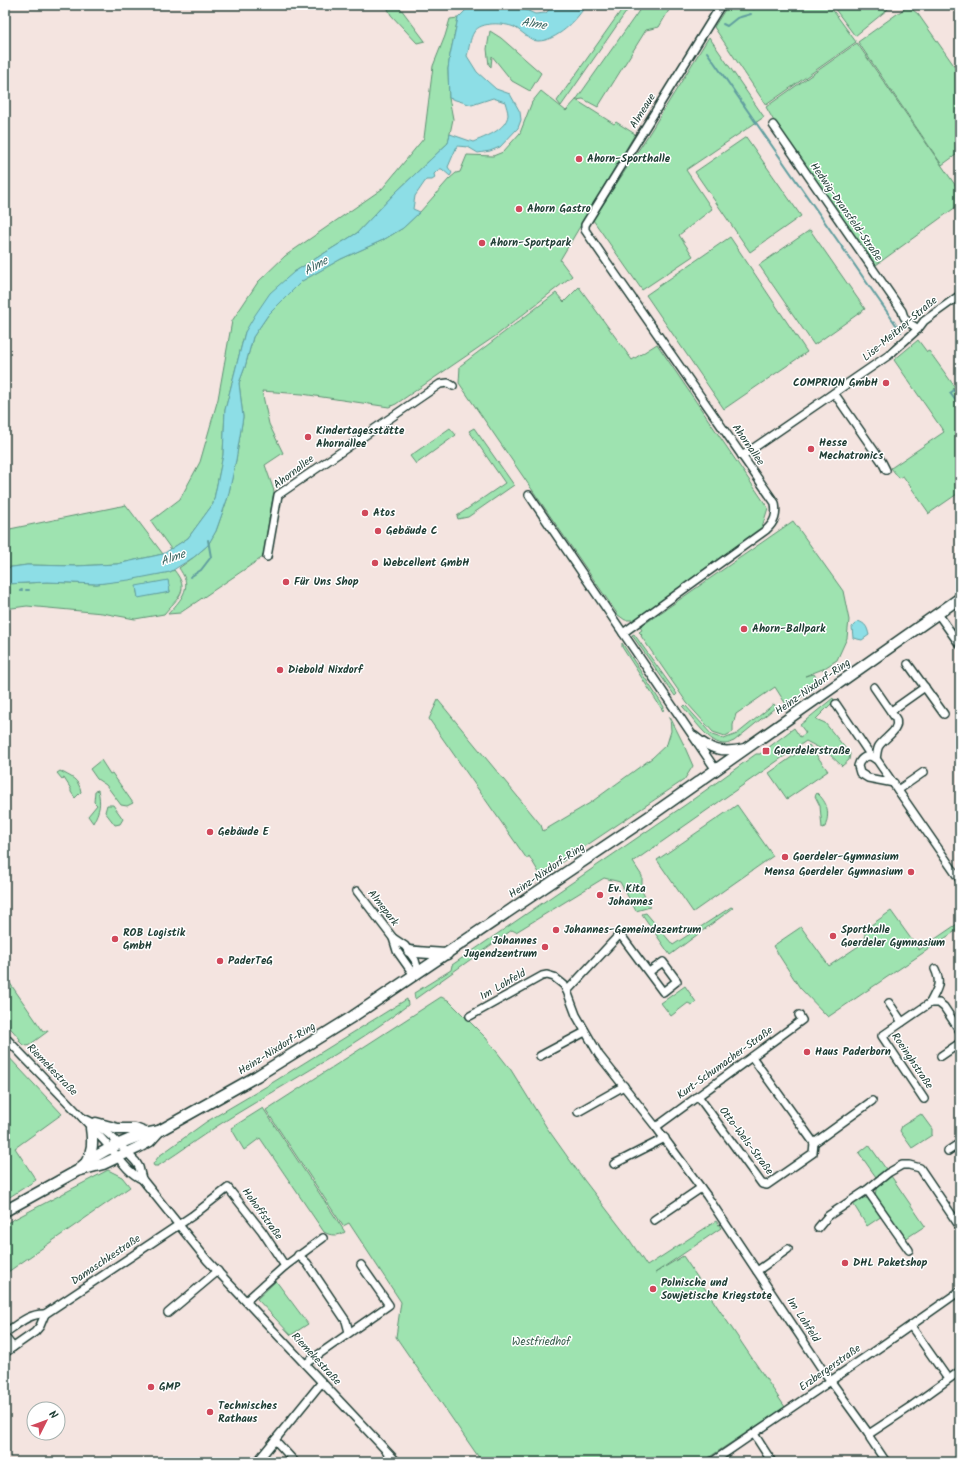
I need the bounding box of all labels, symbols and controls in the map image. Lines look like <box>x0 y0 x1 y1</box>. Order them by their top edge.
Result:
water label: Alme <box>520 13 549 36</box>
street label: Almeaue <box>625 90 661 132</box>
place label: Ahorn-Sporthalle <box>587 150 671 168</box>
marker: Ahorn-Sporthalle <box>574 154 584 164</box>
street label: Hedwig-Dransfeld-Straße <box>805 159 887 265</box>
place label: Ahorn Gastro <box>527 200 591 218</box>
marker: Ahorn Gastro <box>514 204 524 214</box>
place label: Ahorn-Sportpark <box>490 234 572 252</box>
marker: Ahorn-Sportpark <box>477 238 487 248</box>
water label: Alme <box>300 251 333 281</box>
street label: Lise-Meitner-Straße <box>858 292 942 366</box>
place label: COMPRION GmbH <box>793 374 878 392</box>
marker: COMPRION GmbH <box>881 378 891 388</box>
street label: Ahornallee <box>727 420 769 470</box>
place label: Kindertagesstätte Ahornallee <box>316 422 405 453</box>
marker: Kindertagesstätte Ahornallee <box>303 432 313 442</box>
place label: Hesse Mechatronics <box>819 434 884 465</box>
marker: Hesse Mechatronics <box>806 444 816 454</box>
street label: Ahornallee <box>270 450 318 493</box>
place label: Atos <box>373 504 396 522</box>
marker: Atos <box>360 508 370 518</box>
place label: Gebäude C <box>386 522 438 540</box>
marker: Gebäude C <box>373 526 383 536</box>
water label: Alme <box>158 544 190 571</box>
place label: Webcellent GmbH <box>383 554 469 572</box>
marker: Webcellent GmbH <box>370 558 380 568</box>
place label: Für Uns Shop <box>294 573 359 591</box>
marker: Für Uns Shop <box>281 577 291 587</box>
place label: Ahorn-Ballpark <box>752 620 826 638</box>
marker: Ahorn-Ballpark <box>739 624 749 634</box>
street label: Heinz-Nixdorf-Ring <box>771 654 855 720</box>
place label: Diebold Nixdorf <box>288 661 364 679</box>
marker: Diebold Nixdorf <box>275 665 285 675</box>
place label: Goerdelerstraße <box>774 742 851 760</box>
marker: Goerdelerstraße <box>761 746 771 756</box>
place label: Gebäude E <box>218 823 270 841</box>
marker: Gebäude E <box>205 827 215 837</box>
street label: Heinz-Nixdorf-Ring <box>505 839 589 903</box>
place label: Goerdeler-Gymnasium <box>793 848 899 866</box>
marker: Goerdeler-Gymnasium <box>780 852 790 862</box>
place label: Mensa Goerdeler Gymnasium <box>764 863 903 881</box>
marker: Mensa Goerdeler Gymnasium <box>906 867 916 877</box>
place label: Ev. Kita Johannes <box>608 880 654 911</box>
street label: Almepark <box>363 886 404 931</box>
marker: Ev. Kita Johannes <box>595 890 605 900</box>
place label: Johannes-Gemeindezentrum <box>564 921 701 939</box>
place label: Sporthalle Goerdeler Gymnasium <box>841 921 945 952</box>
place label: ROB Logistik GmbH <box>123 924 186 955</box>
marker: Johannes-Gemeindezentrum <box>551 925 561 935</box>
marker: Sporthalle Goerdeler Gymnasium <box>828 931 838 941</box>
place label: Johannes Jugendzentrum <box>464 932 538 963</box>
marker: ROB Logistik GmbH <box>110 934 120 944</box>
marker: Johannes Jugendzentrum <box>540 942 550 952</box>
place label: PaderTeG <box>228 952 273 970</box>
marker: PaderTeG <box>215 956 225 966</box>
street label: Im Lohfeld <box>477 964 530 1005</box>
street label: Heinz-Nixdorf-Ring <box>235 1018 319 1080</box>
street label: Kurt-Schumacher-Straße <box>673 1022 777 1104</box>
street label: Roeinghstraße <box>886 1029 938 1093</box>
street label: Riemekestraße <box>22 1040 82 1100</box>
place label: Haus Paderborn <box>815 1043 891 1061</box>
marker: Haus Paderborn <box>802 1047 812 1057</box>
street label: Otto-Wels-Straße <box>714 1103 778 1179</box>
street label: Hohoffstraße <box>237 1184 287 1244</box>
street label: Damaschkestraße <box>67 1230 145 1290</box>
place label: DHL Paketshop <box>853 1254 927 1272</box>
marker: DHL Paketshop <box>840 1258 850 1268</box>
place label: Polnische und Sowjetische Kriegstote <box>661 1274 772 1305</box>
marker: Polnische und Sowjetische Kriegstote <box>648 1284 658 1294</box>
street label: Im Lohfeld <box>782 1294 825 1347</box>
street label: Riemekestraße <box>287 1328 345 1390</box>
park label: Westfriedhof <box>512 1333 572 1351</box>
street label: Erzbergerstraße <box>795 1340 865 1396</box>
place label: GMP <box>159 1378 181 1396</box>
marker: GMP <box>146 1382 156 1392</box>
place label: Technisches Rathaus <box>218 1397 278 1428</box>
north arrow <box>26 1401 66 1441</box>
text: N <box>44 1406 62 1424</box>
marker: Technisches Rathaus <box>205 1407 215 1417</box>

